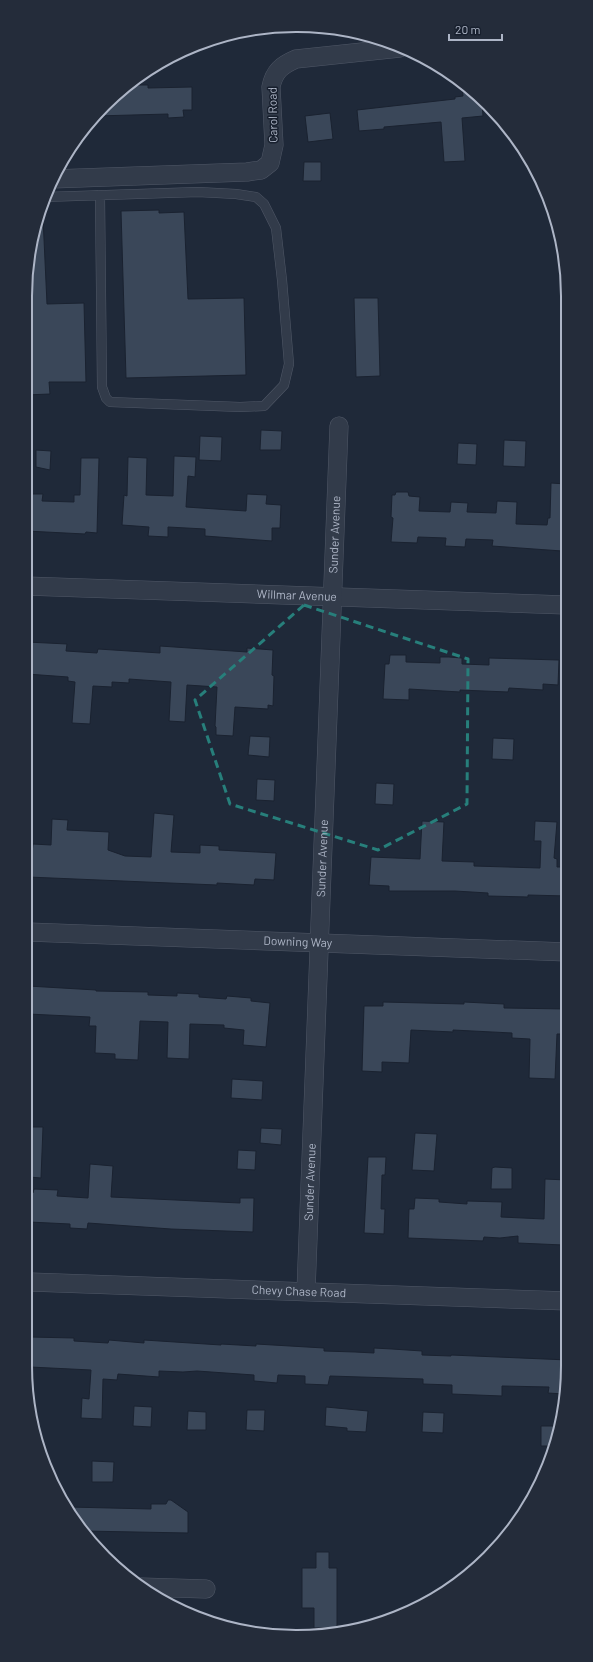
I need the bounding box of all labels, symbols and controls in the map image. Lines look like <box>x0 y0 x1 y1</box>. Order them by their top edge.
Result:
scale bar <box>449 16 502 42</box>
text: 20 m <box>455 22 481 36</box>
street label: Carol Road <box>265 87 279 143</box>
street label: Sunder Avenue <box>325 495 342 574</box>
street label: Willmar Avenue <box>257 586 337 603</box>
street label: Sunder Avenue <box>313 819 330 897</box>
street label: Downing Way <box>263 933 333 949</box>
street label: Sunder Avenue <box>301 1143 318 1221</box>
street label: Chevy Chase Road <box>251 1282 346 1299</box>

